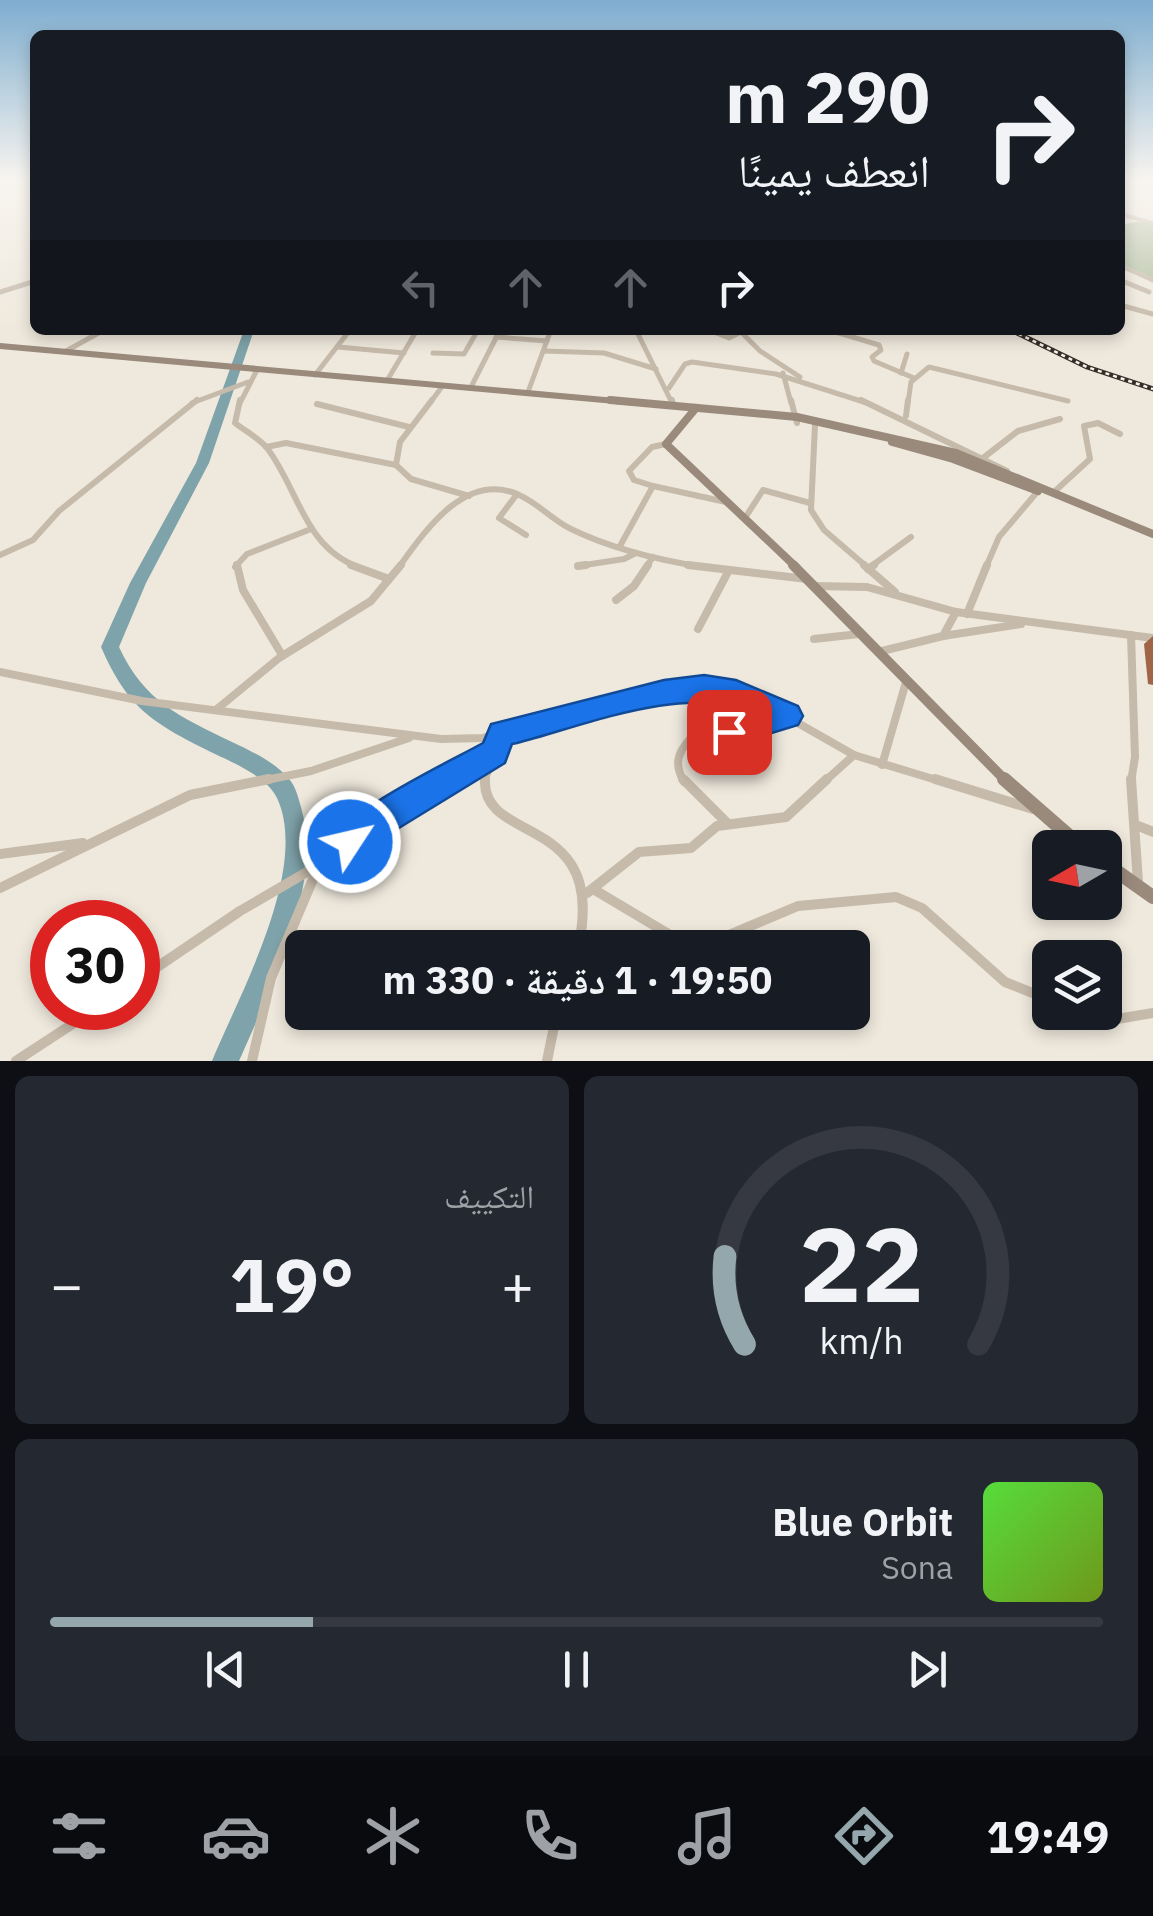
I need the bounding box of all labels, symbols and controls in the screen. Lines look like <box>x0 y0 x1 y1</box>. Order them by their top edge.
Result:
text: 290 m <box>725 51 930 142</box>
icon: right <box>965 70 1095 200</box>
text: انعطف يمينًا <box>738 141 930 199</box>
icon: left <box>393 260 448 315</box>
icon: ahead <box>498 260 553 315</box>
icon: ahead <box>603 260 658 315</box>
icon: right <box>708 260 763 315</box>
pin <box>687 690 772 775</box>
icon: arrive <box>702 705 757 760</box>
position arrow <box>298 790 402 894</box>
north arrow <box>1032 830 1122 920</box>
map controls <box>1032 830 1122 1030</box>
speed limit sign: 30 <box>30 900 160 1030</box>
button: layers <box>1032 940 1122 1030</box>
text: 19:50 · 1 دقيقة · 330 m <box>383 955 772 1004</box>
text: التكييف <box>444 1175 534 1217</box>
text: 22 <box>799 1195 923 1331</box>
text: 19° <box>229 1235 355 1333</box>
text: − <box>50 1249 83 1320</box>
text: + <box>501 1249 534 1320</box>
text: km/h <box>819 1317 903 1364</box>
text: Blue Orbit <box>772 1497 953 1546</box>
text: Sona <box>881 1546 953 1588</box>
icon: previous <box>198 1642 253 1697</box>
icon: pause <box>549 1642 604 1697</box>
icon: next <box>900 1642 955 1697</box>
icon: filters <box>44 1801 114 1871</box>
icon: car <box>201 1801 271 1871</box>
icon: climate <box>358 1801 428 1871</box>
icon: phone <box>515 1801 585 1871</box>
icon: music <box>672 1801 742 1871</box>
icon: directions <box>829 1801 899 1871</box>
text: 19:49 <box>987 1807 1109 1865</box>

